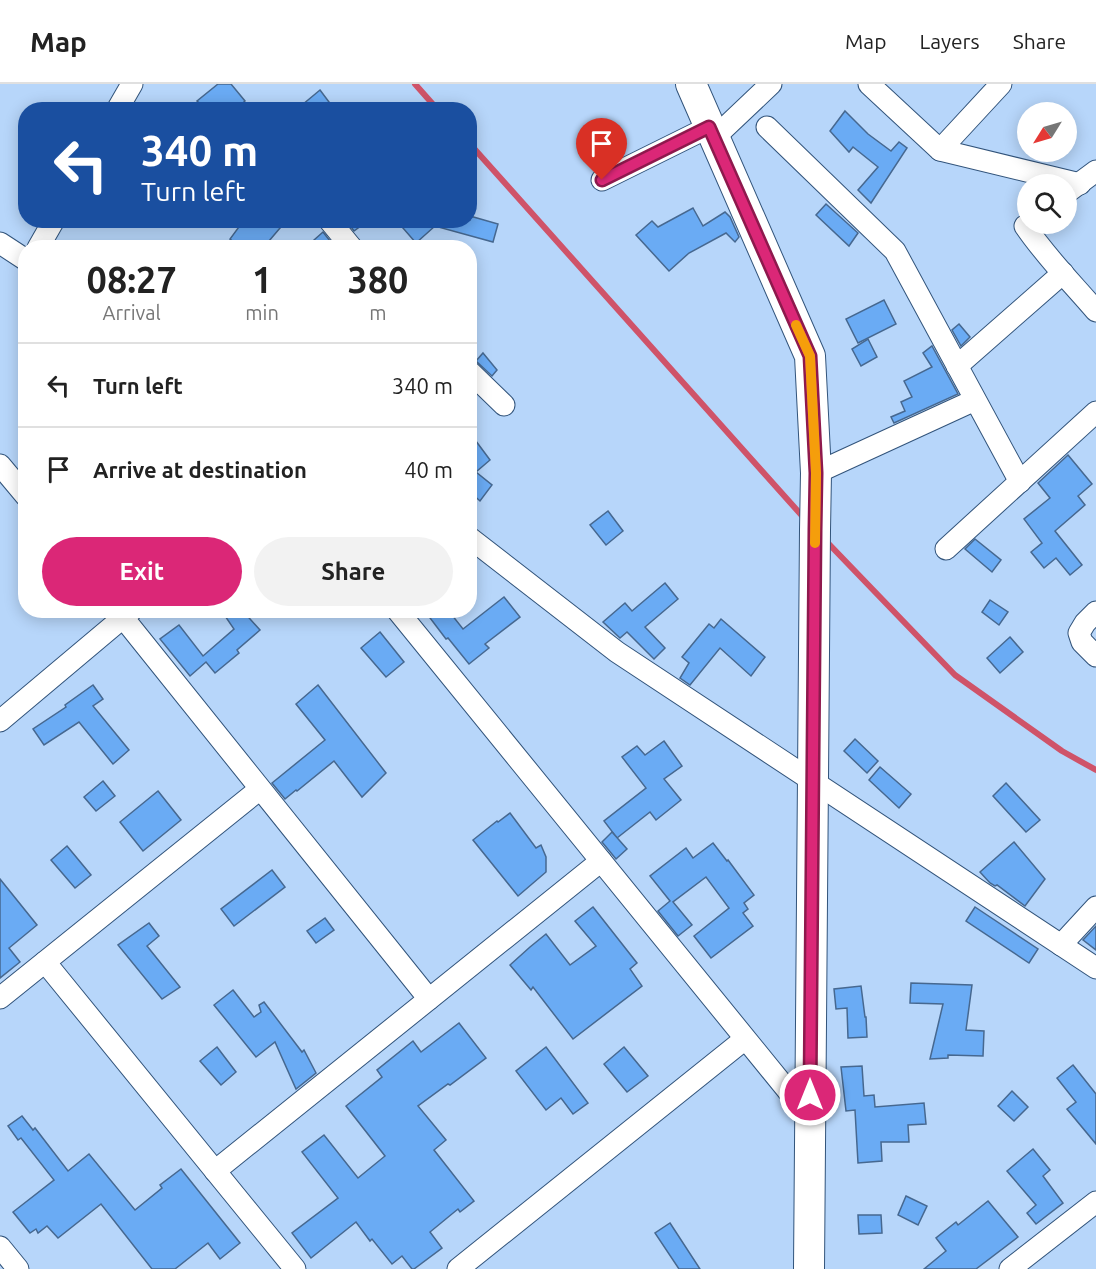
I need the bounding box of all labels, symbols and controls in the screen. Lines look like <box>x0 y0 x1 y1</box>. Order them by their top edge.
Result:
text: Map <box>30 26 87 57</box>
text: Map <box>845 29 886 53</box>
text: Layers <box>919 29 980 53</box>
text: Share <box>1013 29 1066 53</box>
north arrow <box>1017 102 1077 162</box>
map controls <box>1017 102 1077 234</box>
pin <box>576 118 627 180</box>
icon: left <box>42 126 120 204</box>
text: 340 m <box>141 127 258 174</box>
icon: arrive <box>585 127 618 160</box>
button: search <box>1017 174 1077 234</box>
text: Turn left <box>141 176 245 206</box>
text: 08:27 <box>87 259 177 300</box>
text: 1 <box>252 259 272 300</box>
text: 380 <box>347 259 408 300</box>
text: Arrival <box>103 301 161 324</box>
text: min <box>245 301 279 324</box>
text: m <box>369 301 387 324</box>
icon: left <box>42 369 75 402</box>
text: Turn left <box>93 373 183 398</box>
text: 340 m <box>392 373 453 398</box>
icon: arrive <box>42 453 75 486</box>
text: Arrive at destination <box>93 457 307 482</box>
text: 40 m <box>404 457 453 482</box>
button: Exit <box>42 537 242 606</box>
button: Share <box>254 537 453 606</box>
position arrow <box>778 1063 842 1127</box>

